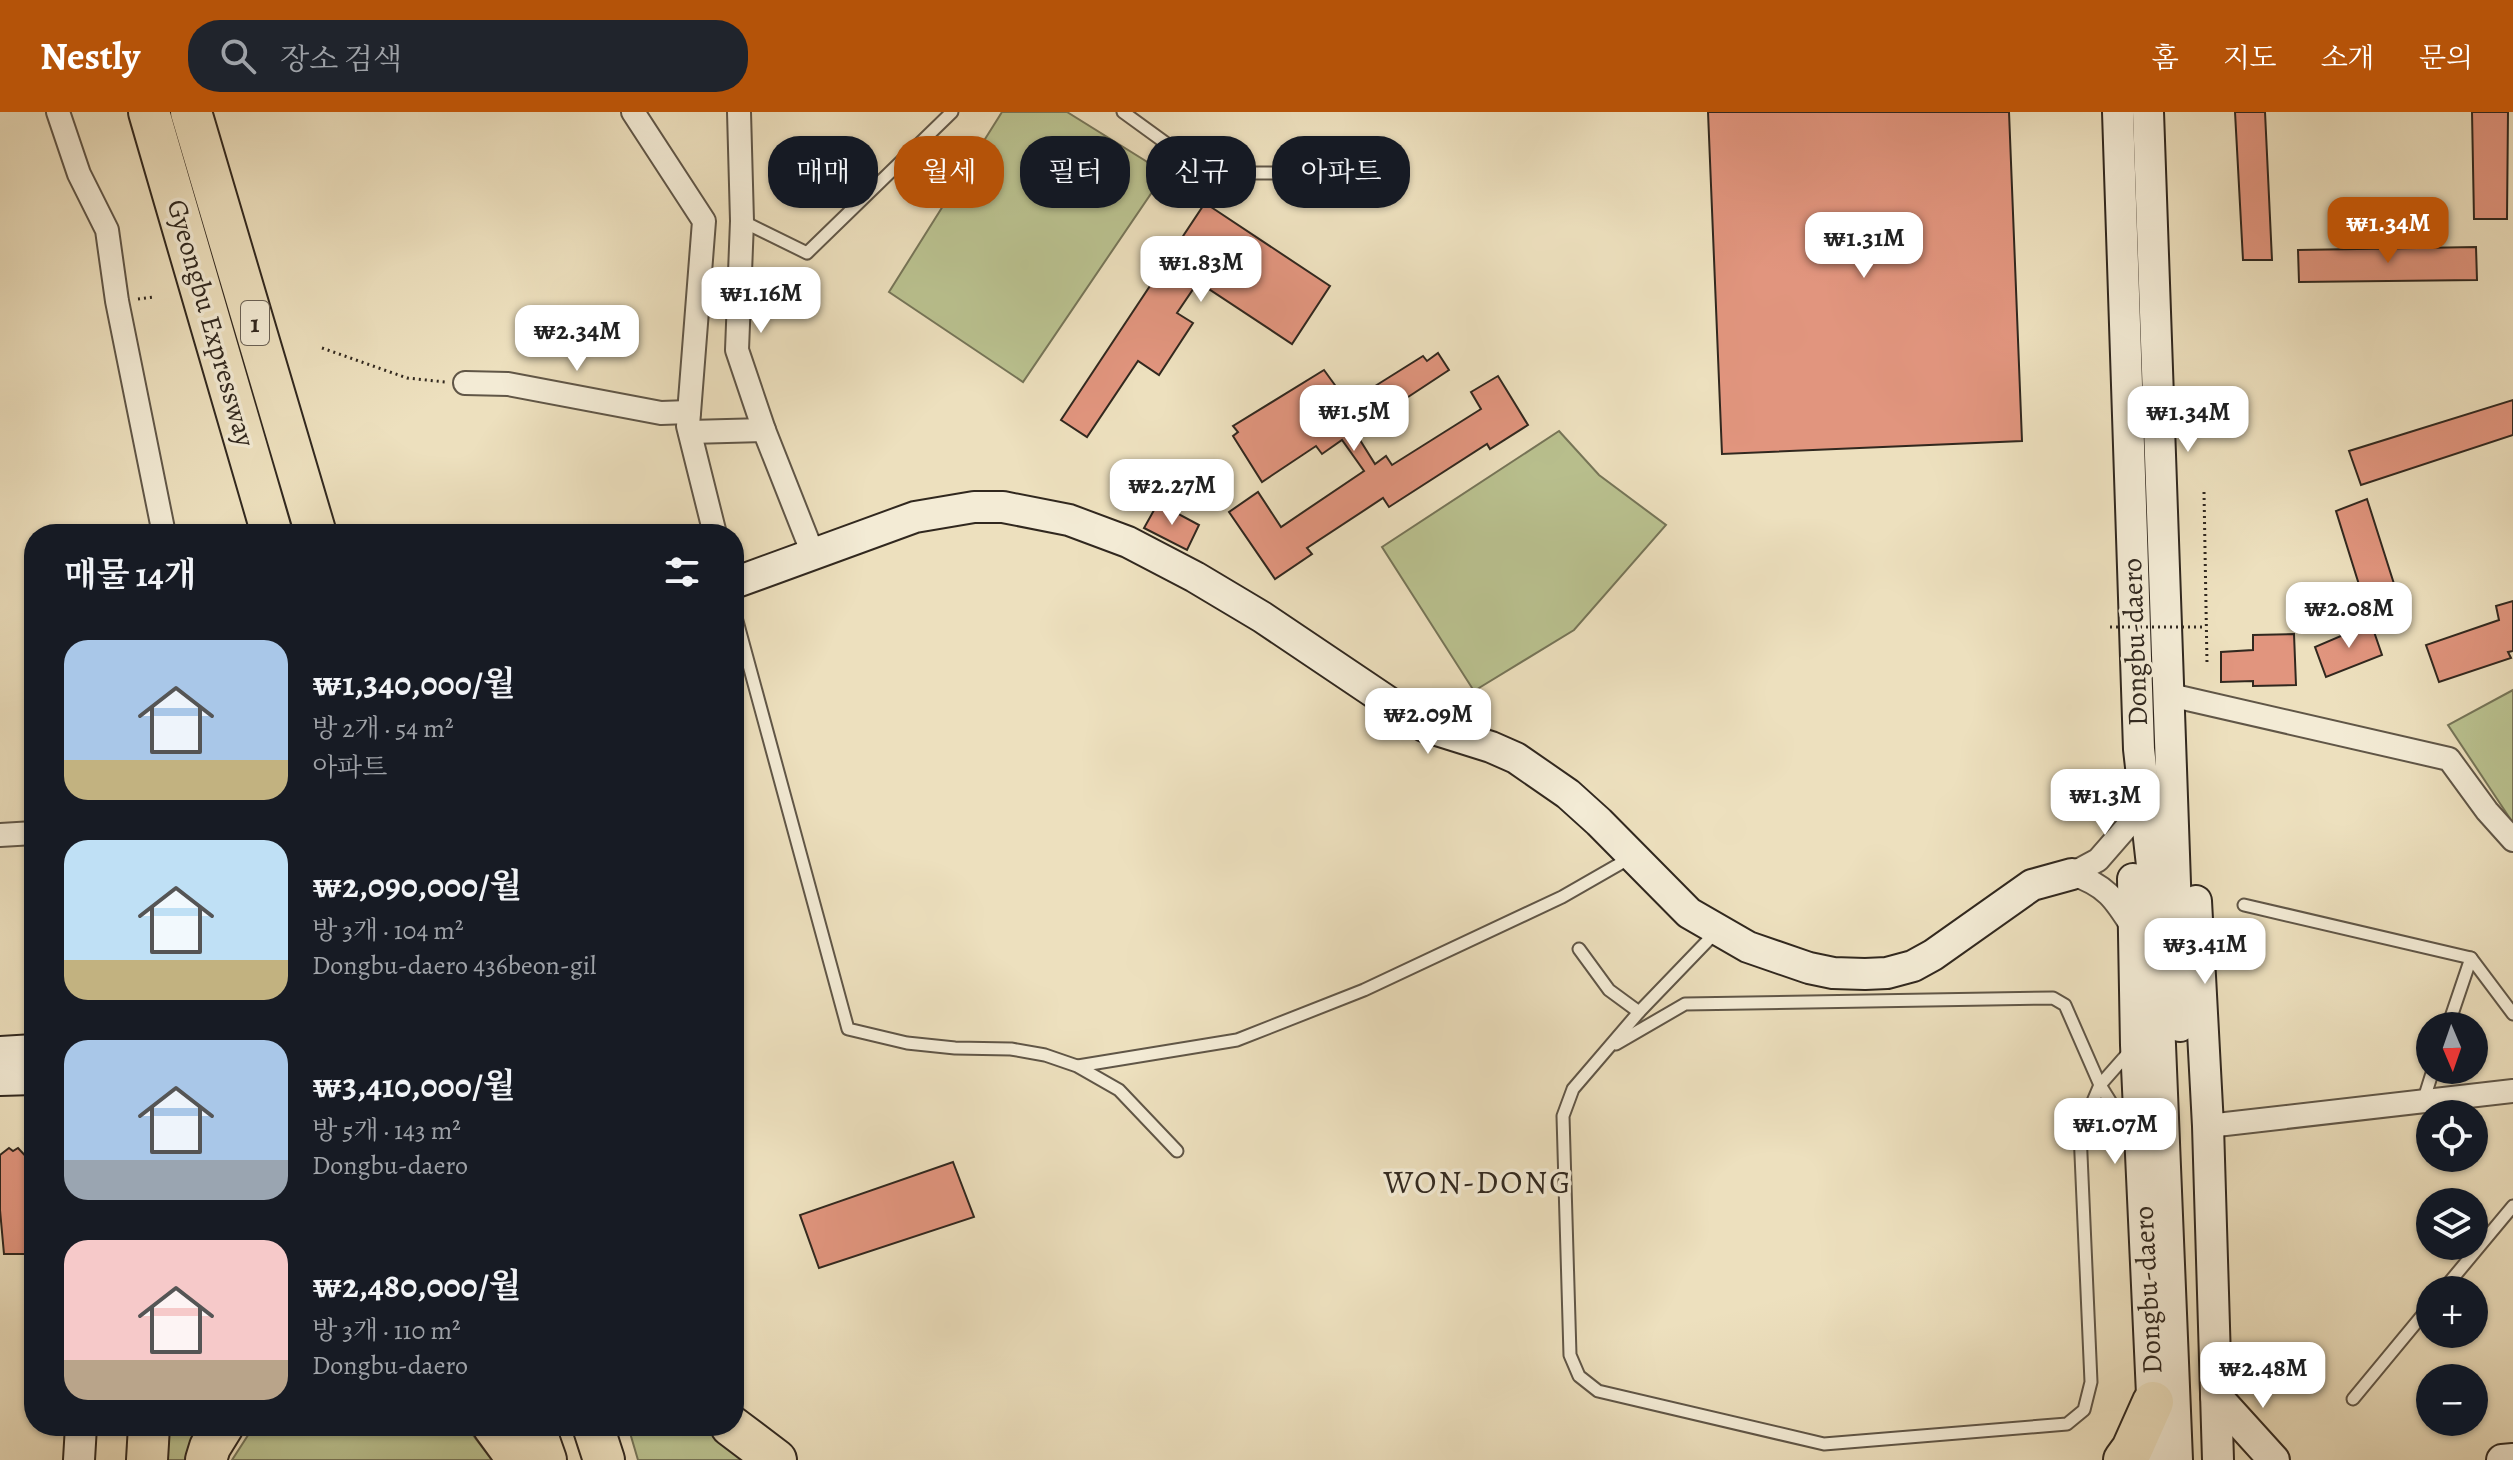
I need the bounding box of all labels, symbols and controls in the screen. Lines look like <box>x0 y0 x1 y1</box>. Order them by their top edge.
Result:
search box <box>188 20 748 92</box>
text: Nestly <box>40 30 140 82</box>
icon: search <box>216 34 260 78</box>
text: 장소 검색 <box>280 39 402 79</box>
text: 홈 <box>2152 39 2179 77</box>
text: 지도 <box>2223 39 2277 77</box>
text: 소개 <box>2321 39 2375 77</box>
text: 문의 <box>2419 39 2473 77</box>
chip: 매매 <box>768 136 878 208</box>
chip: 월세 <box>894 136 1004 208</box>
chip: 필터 <box>1020 136 1130 208</box>
chip: 신규 <box>1146 136 1256 208</box>
chip: 아파트 <box>1272 136 1410 208</box>
street label: Gyeongbu Expressway <box>158 195 265 451</box>
pin: ₩1.34M <box>2323 197 2453 265</box>
text: ₩1.34M <box>2346 205 2430 240</box>
pin: ₩1.31M <box>1799 212 1929 280</box>
text: ₩1.31M <box>1823 220 1905 255</box>
pin: ₩1.83M <box>1136 236 1266 304</box>
text: ₩1.83M <box>1158 244 1244 279</box>
pin: ₩1.16M <box>696 267 826 335</box>
text: ₩1.16M <box>720 275 802 310</box>
road number: 1 <box>241 301 269 345</box>
pin: ₩2.34M <box>512 305 642 373</box>
text: ₩2.34M <box>533 313 621 348</box>
pin: ₩1.5M <box>1298 385 1410 453</box>
pin: ₩1.34M <box>2123 386 2253 454</box>
text: ₩1.5M <box>1318 393 1390 428</box>
text: ₩1.34M <box>2146 394 2230 429</box>
pin: ₩2.27M <box>1107 459 1237 527</box>
text: ₩2.27M <box>1128 467 1216 502</box>
icon: filters <box>660 550 704 594</box>
text: 매물 14개 <box>64 551 197 598</box>
street label: Dongbu-daero <box>2113 557 2157 727</box>
pin: ₩2.08M <box>2284 582 2414 650</box>
text: ₩2.08M <box>2304 590 2394 625</box>
text: ₩1,340,000/월 <box>312 660 516 707</box>
icon: home <box>128 672 224 768</box>
pin: ₩2.09M <box>1363 688 1493 756</box>
text: ₩2.09M <box>1383 696 1473 731</box>
text: 방 2개 · 54 m² <box>312 711 453 746</box>
text: 아파트 <box>312 750 387 785</box>
pin: ₩1.3M <box>2049 769 2161 837</box>
text: ₩1.3M <box>2069 777 2141 812</box>
text: ₩2,090,000/월 <box>312 862 522 909</box>
icon: home <box>128 872 224 968</box>
text: 방 3개 · 104 m² <box>312 913 464 948</box>
pin: ₩3.41M <box>2140 918 2270 986</box>
text: ₩3.41M <box>2163 926 2247 961</box>
text: Dongbu-daero 436beon-gil <box>312 948 596 983</box>
north arrow <box>2416 1012 2488 1084</box>
map controls <box>2416 1012 2488 1436</box>
text: ₩3,410,000/월 <box>312 1062 516 1109</box>
icon: home <box>128 1072 224 1168</box>
pin: ₩1.07M <box>2050 1098 2180 1166</box>
button: locate <box>2416 1100 2488 1172</box>
text: ₩1.07M <box>2072 1106 2158 1141</box>
text: 방 5개 · 143 m² <box>312 1113 461 1148</box>
text: Dongbu-daero <box>312 1148 468 1183</box>
district label: WON-DONG <box>1382 1160 1573 1204</box>
button: layers <box>2416 1188 2488 1260</box>
street label: Dongbu-daero <box>2125 1205 2171 1375</box>
text: ₩2,480,000/월 <box>312 1262 522 1309</box>
icon: home <box>128 1272 224 1368</box>
button: + <box>2416 1276 2488 1348</box>
text: 방 3개 · 110 m² <box>312 1313 461 1348</box>
pin: ₩2.48M <box>2198 1342 2328 1410</box>
text: Dongbu-daero <box>312 1348 468 1383</box>
text: ₩2.48M <box>2218 1350 2308 1385</box>
button: − <box>2416 1364 2488 1436</box>

